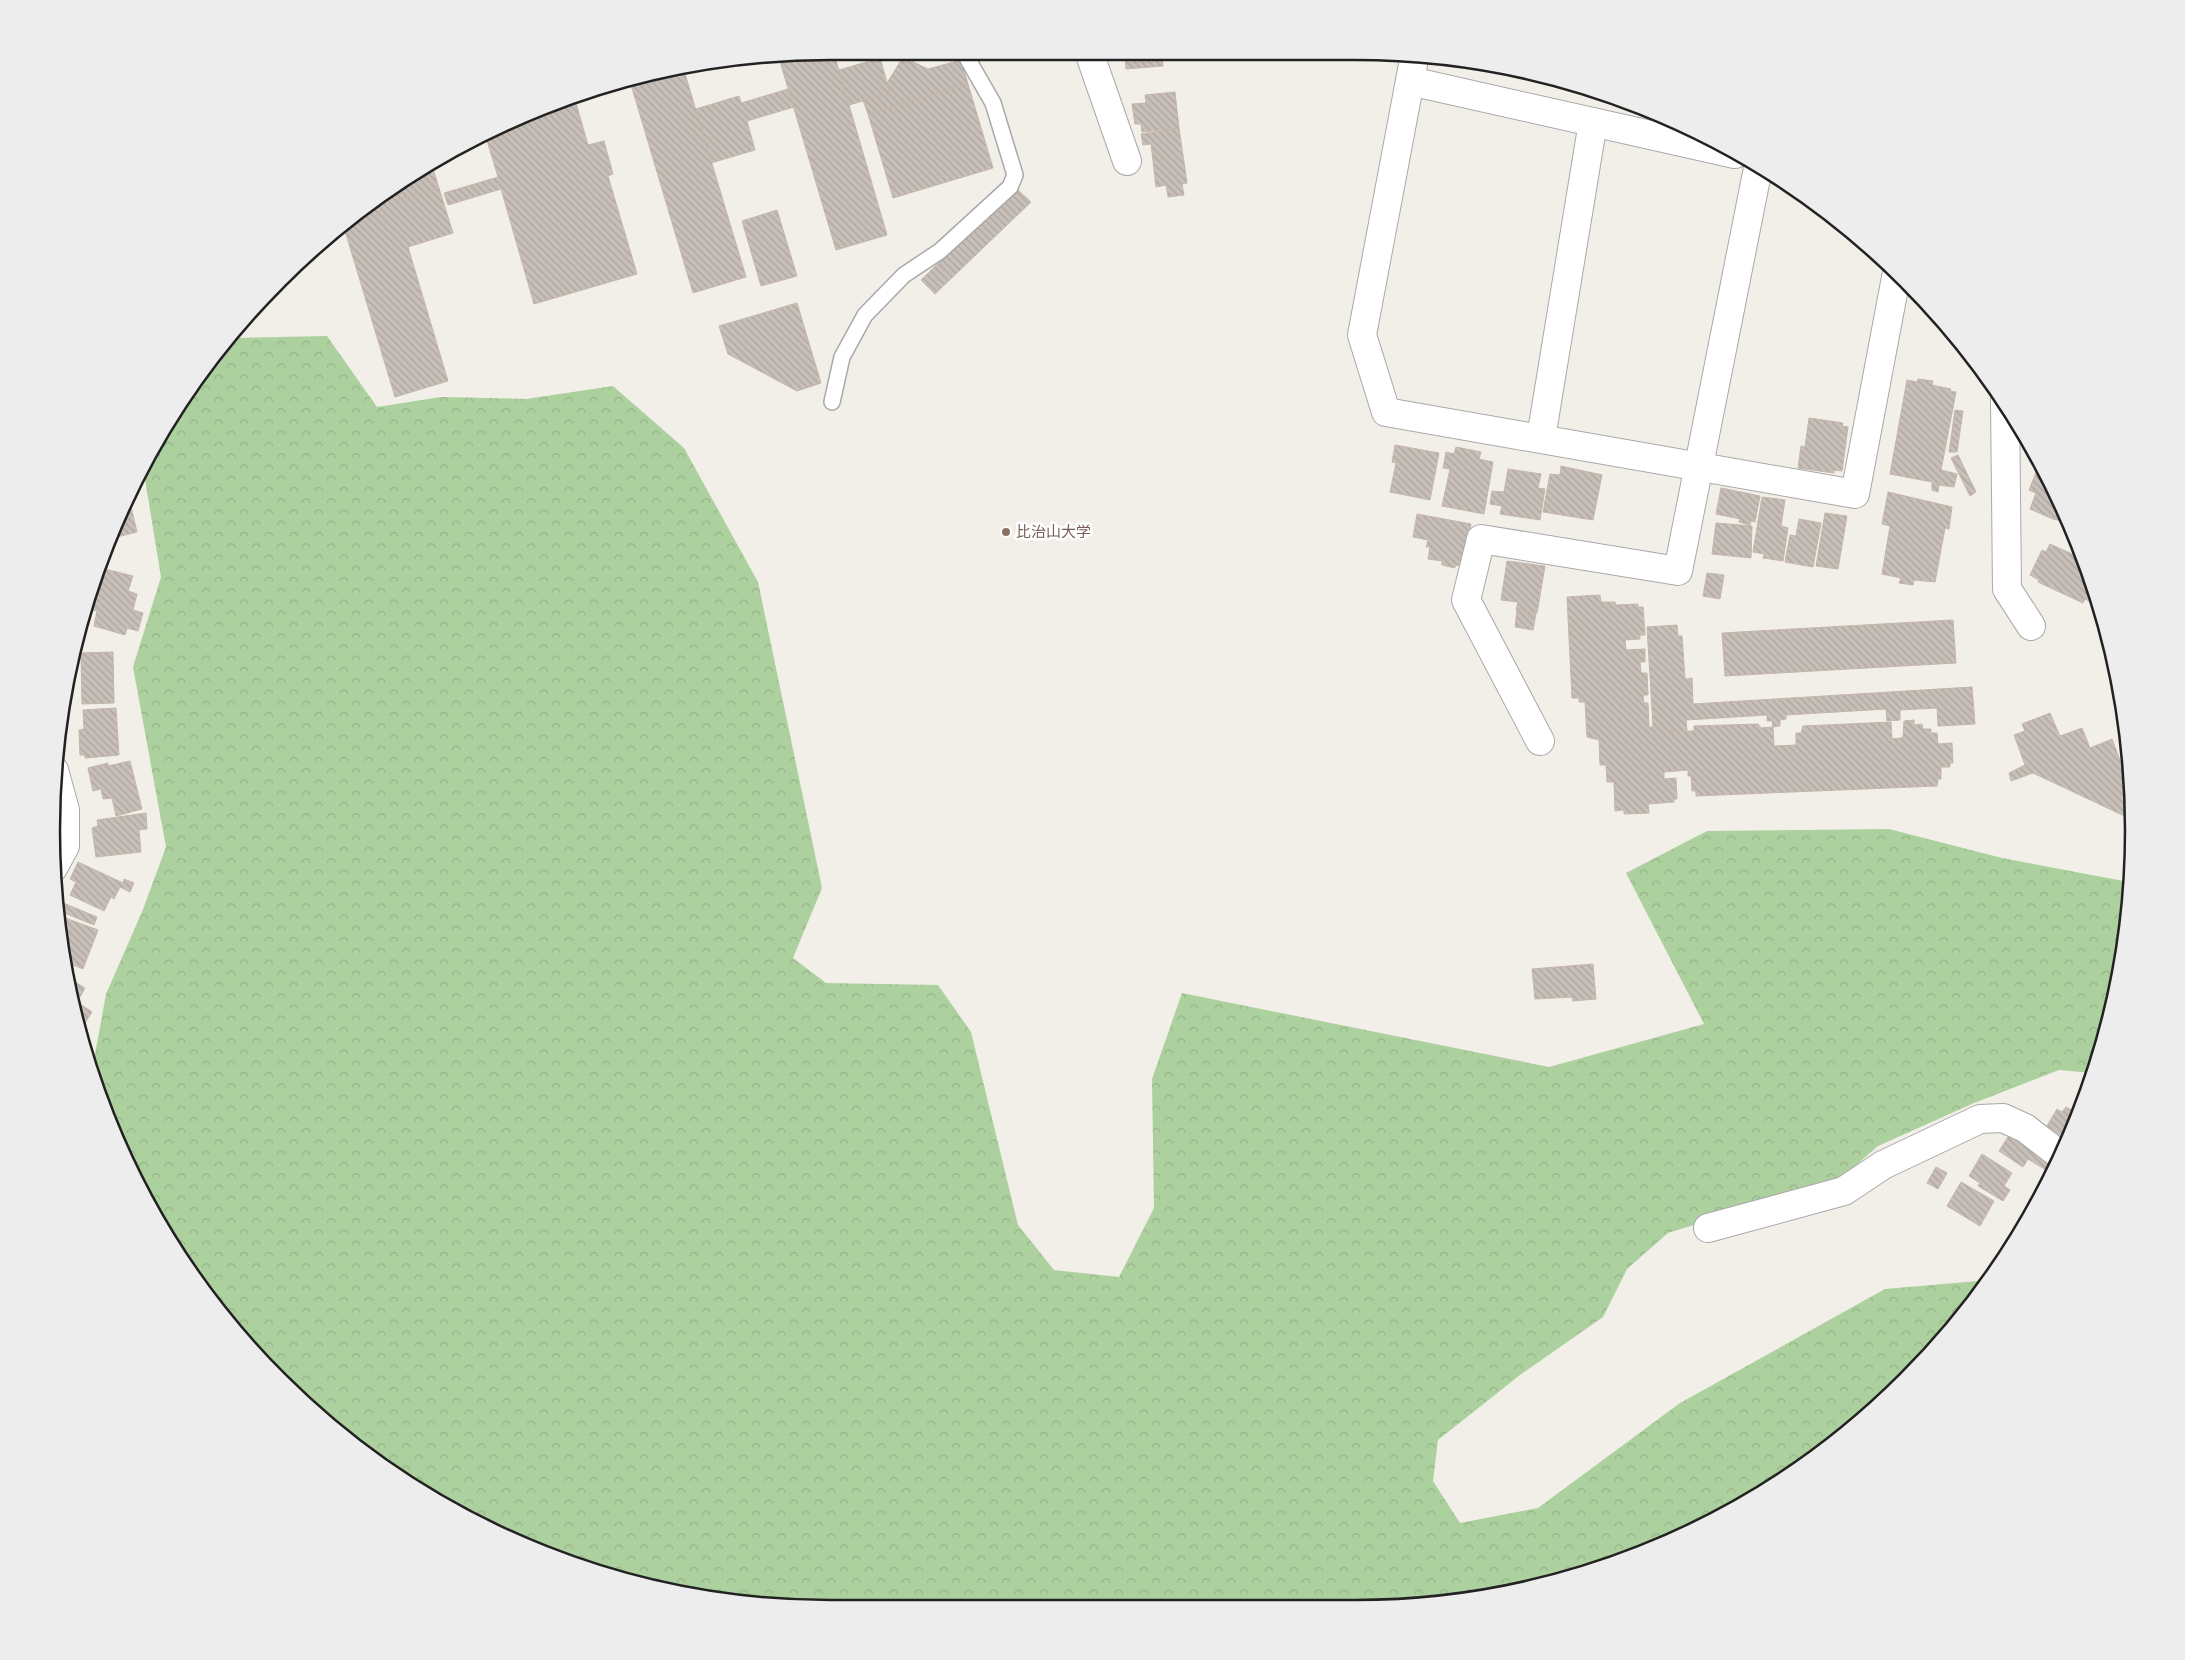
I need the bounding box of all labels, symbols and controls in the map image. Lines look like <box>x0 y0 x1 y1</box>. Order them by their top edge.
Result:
place label: 比治山大学 <box>1016 521 1091 543</box>
marker: 比治山大学 <box>1000 526 1012 538</box>

